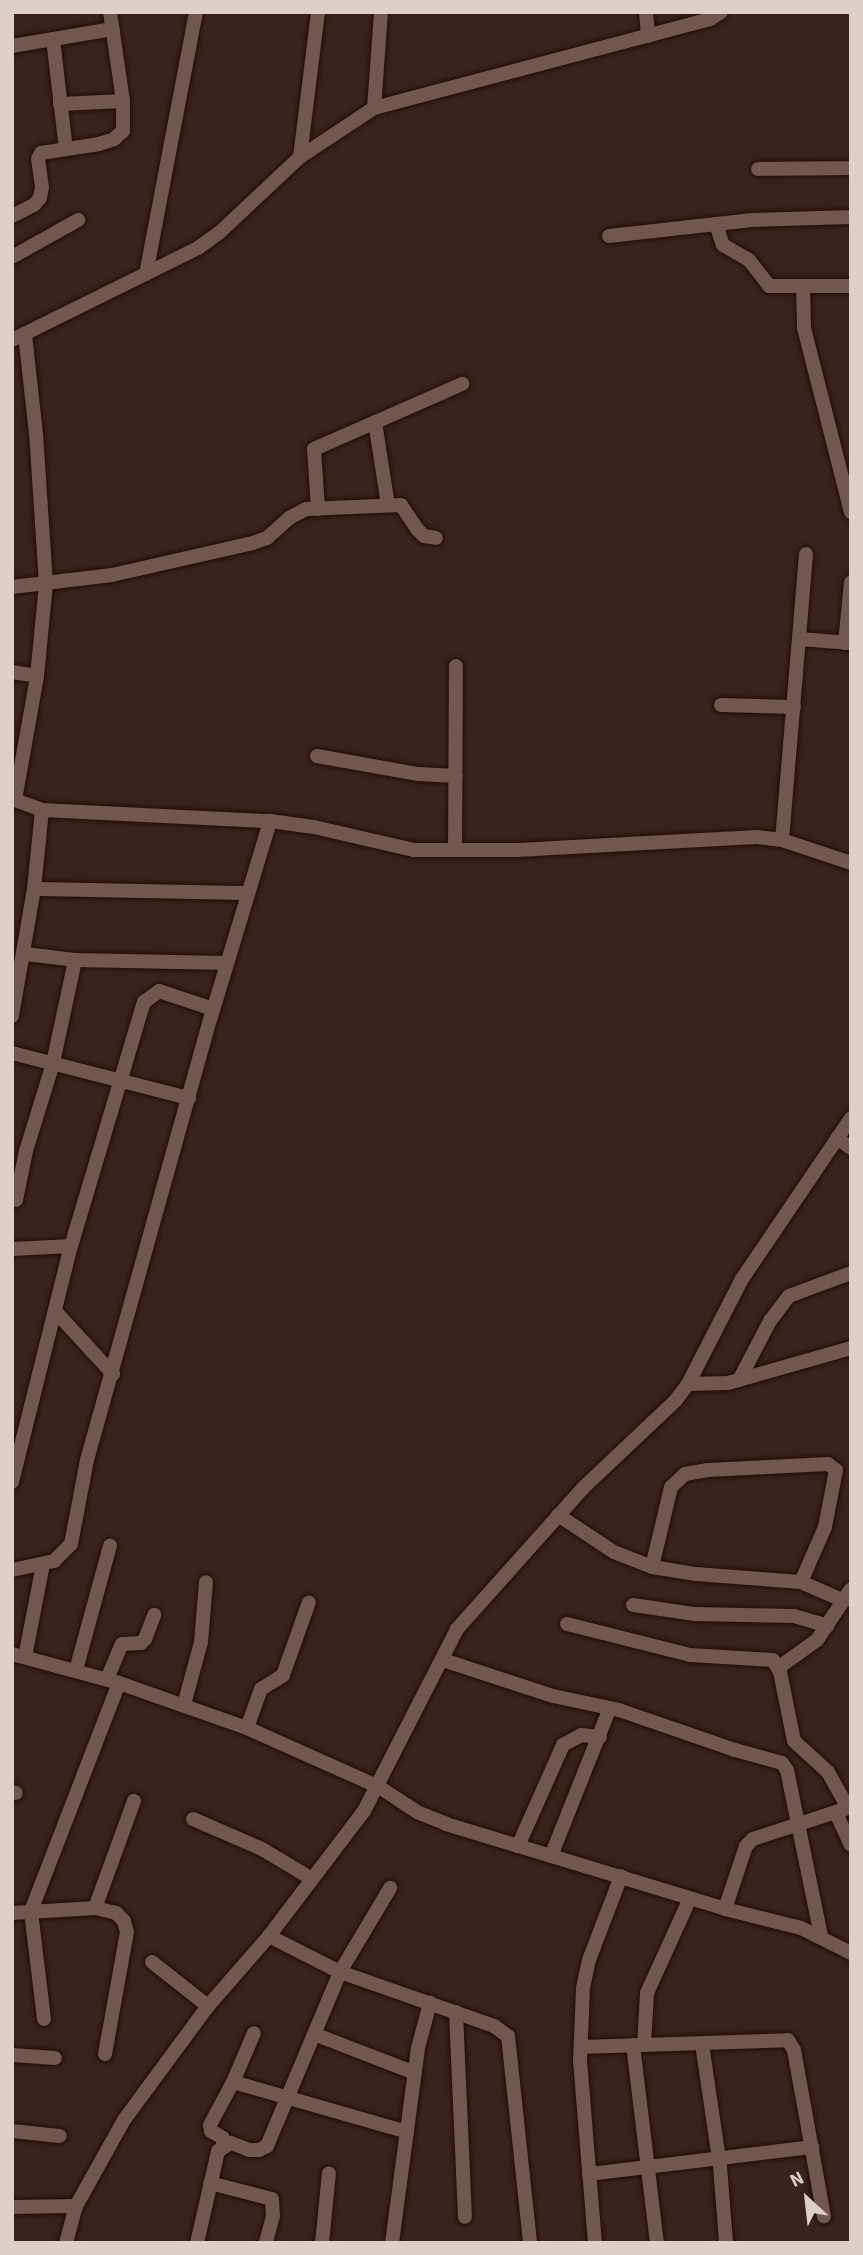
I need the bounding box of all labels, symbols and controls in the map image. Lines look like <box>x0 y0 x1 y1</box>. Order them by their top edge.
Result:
north arrow <box>772 2164 842 2234</box>
text: N <box>785 2165 809 2195</box>

